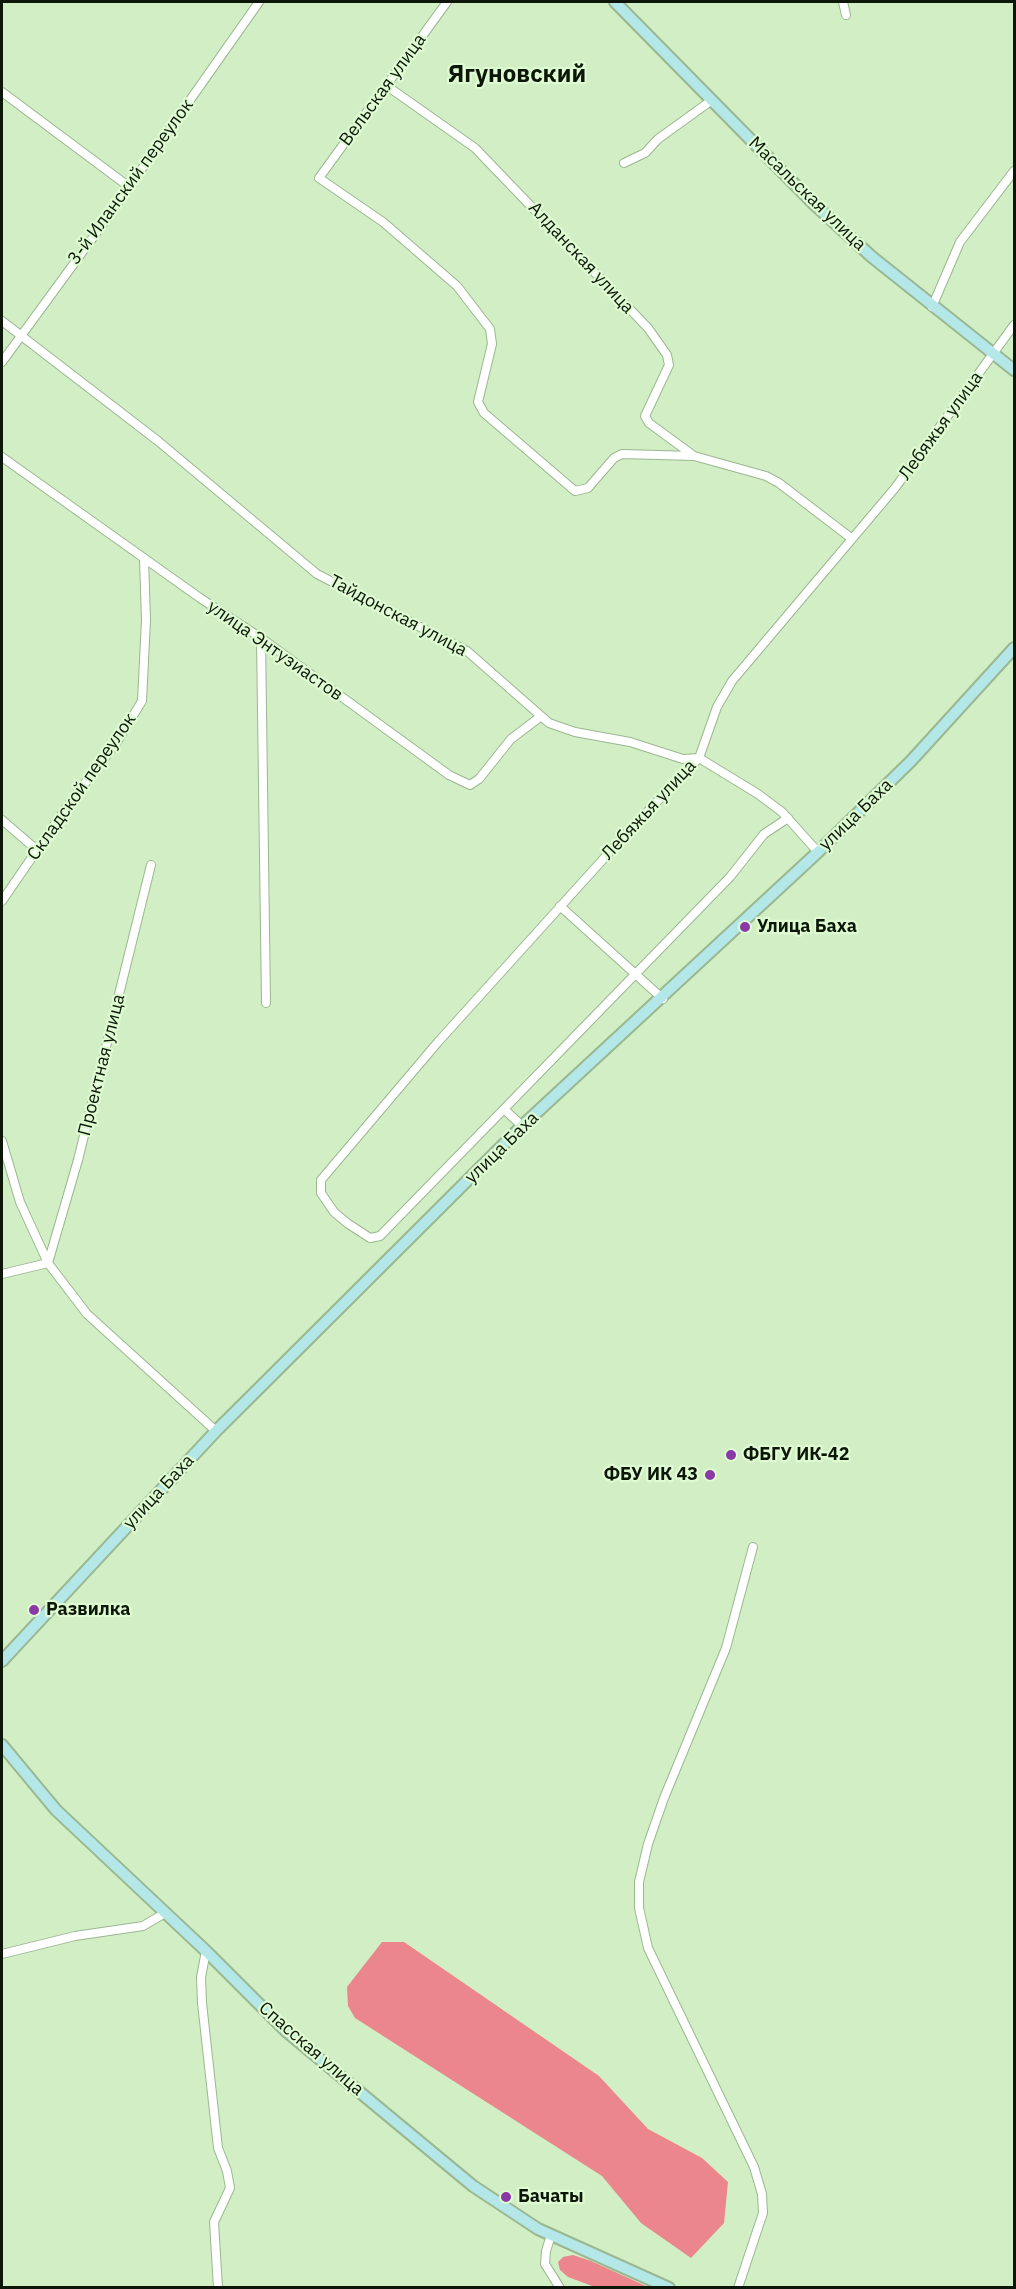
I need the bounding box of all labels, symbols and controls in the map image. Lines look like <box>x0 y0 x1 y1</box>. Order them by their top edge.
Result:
street label: Вельская улица <box>335 30 431 150</box>
district label: Ягуновский <box>448 61 586 89</box>
street label: 3-й Иланский переулок <box>64 95 198 269</box>
street label: Масальская улица <box>744 132 870 256</box>
street label: Алданская улица <box>524 198 638 318</box>
street label: Лебяжья улица <box>894 367 988 485</box>
street label: Тайдонская улица <box>325 571 471 661</box>
street label: улица Энтузиастов <box>203 596 347 706</box>
street label: Складской переулок <box>23 709 141 865</box>
street label: Лебяжья улица <box>597 755 701 865</box>
street label: улица Баха <box>815 775 897 855</box>
place label: Улица Баха <box>757 916 857 938</box>
marker: Улица Баха <box>738 920 752 934</box>
street label: Проектная улица <box>74 992 130 1138</box>
street label: улица Баха <box>461 1108 543 1188</box>
place label: ФБГУ ИК-42 <box>743 1444 849 1466</box>
marker: ФБГУ ИК-42 <box>724 1448 738 1462</box>
street label: улица Баха <box>119 1450 199 1534</box>
place label: ФБУ ИК 43 <box>604 1464 698 1486</box>
marker: ФБУ ИК 43 <box>703 1468 717 1482</box>
place label: Развилка <box>46 1599 130 1621</box>
marker: Развилка <box>27 1603 41 1617</box>
street label: Спасская улица <box>254 1997 368 2101</box>
place label: Бачаты <box>518 2186 583 2208</box>
marker: Бачаты <box>499 2190 513 2204</box>

